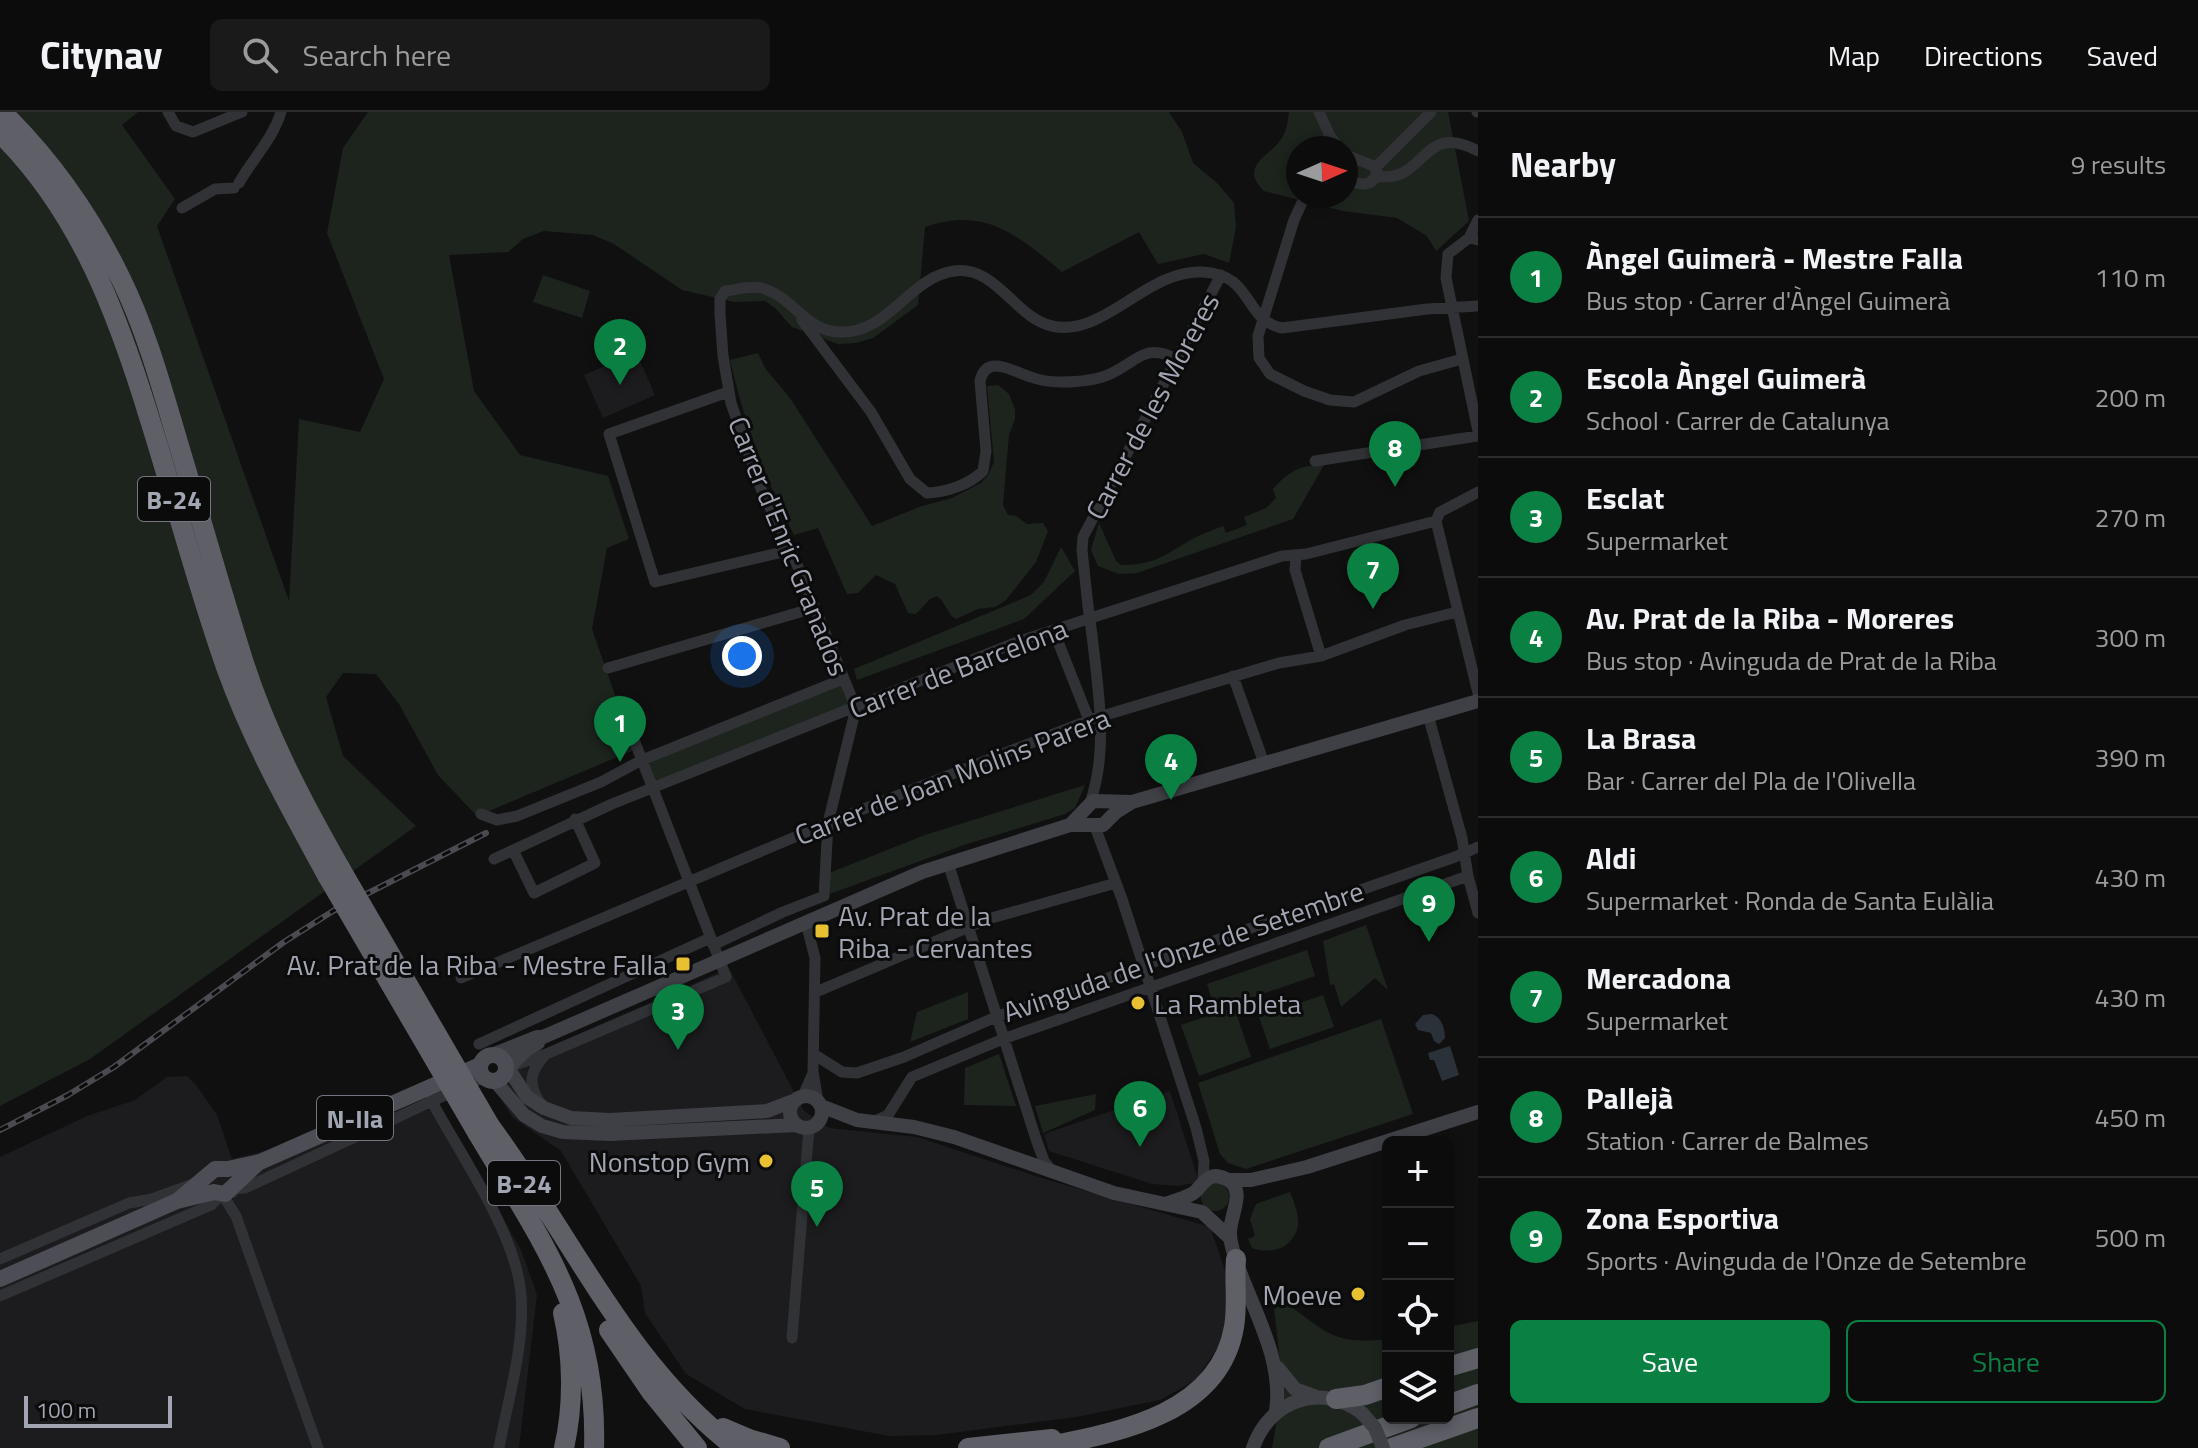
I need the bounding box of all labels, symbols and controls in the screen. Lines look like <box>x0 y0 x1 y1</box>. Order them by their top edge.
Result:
search box <box>210 19 770 91</box>
text: Citynav <box>40 26 162 84</box>
text: Search here <box>302 32 451 78</box>
icon: search <box>238 33 282 77</box>
text: Map <box>1828 34 1880 77</box>
text: Directions <box>1924 34 2043 77</box>
text: Saved <box>2087 34 2158 77</box>
north arrow <box>1286 136 1358 208</box>
text: Nearby <box>1510 138 1616 190</box>
text: 9 results <box>2071 145 2166 184</box>
text: Àngel Guimerà - Mestre Falla <box>1586 235 1963 281</box>
text: 1 <box>1529 258 1543 297</box>
text: 110 m <box>2095 258 2166 297</box>
text: Bus stop · Carrer d'Àngel Guimerà <box>1586 281 1950 320</box>
street label: Carrer de les Moreres <box>1074 285 1230 527</box>
pin: 2 <box>594 319 646 385</box>
text: Escola Àngel Guimerà <box>1586 355 1866 401</box>
text: 2 <box>1529 378 1543 417</box>
text: 200 m <box>2095 378 2166 417</box>
text: School · Carrer de Catalunya <box>1586 401 1890 440</box>
street label: Carrer d'Enric Granados <box>717 410 861 682</box>
pin: 8 <box>1369 421 1421 487</box>
text: Esclat <box>1586 475 1665 521</box>
road number: B-24 <box>138 477 210 521</box>
text: 3 <box>1529 498 1543 537</box>
text: 270 m <box>2095 498 2166 537</box>
text: Supermarket <box>1586 521 1728 560</box>
pin: 7 <box>1347 543 1399 609</box>
text: Av. Prat de la Riba - Moreres <box>1586 595 1954 641</box>
street label: Carrer de Barcelona <box>843 607 1073 729</box>
text: 4 <box>1529 618 1543 657</box>
text: 300 m <box>2095 618 2166 657</box>
your location <box>722 636 762 676</box>
text: Bus stop · Avinguda de Prat de la Riba <box>1586 641 1997 680</box>
pin: 1 <box>594 696 646 762</box>
street label: Carrer de Joan Molins Parera <box>788 696 1116 856</box>
text: La Brasa <box>1586 715 1696 761</box>
pin: 4 <box>1145 734 1197 800</box>
text: 5 <box>1529 738 1543 777</box>
text: 390 m <box>2095 738 2166 777</box>
text: Bar · Carrer del Pla de l'Olivella <box>1586 761 1916 800</box>
text: Aldi <box>1586 835 1636 881</box>
text: 6 <box>1529 858 1543 897</box>
text: 430 m <box>2095 858 2166 897</box>
street label: Avinguda de l'Onze de Setembre <box>997 869 1369 1033</box>
pin: 9 <box>1403 876 1455 942</box>
text: Supermarket · Ronda de Santa Eulàlia <box>1586 881 1994 920</box>
place label: Av. Prat de la Riba - Cervantes <box>838 894 1033 969</box>
marker: Av. Prat de la Riba - Cervantes <box>813 922 831 940</box>
place label: Av. Prat de la Riba - Mestre Falla <box>286 943 667 986</box>
marker: Av. Prat de la Riba - Mestre Falla <box>674 955 692 973</box>
text: Mercadona <box>1586 955 1731 1001</box>
text: 7 <box>1529 978 1543 1017</box>
text: 430 m <box>2095 978 2166 1017</box>
place label: La Rambleta <box>1154 982 1301 1025</box>
pin: 3 <box>652 984 704 1050</box>
marker: La Rambleta <box>1129 994 1147 1012</box>
text: Supermarket <box>1586 1001 1728 1040</box>
text: Pallejà <box>1586 1075 1673 1121</box>
pin: 6 <box>1114 1081 1166 1147</box>
road number: N-IIa <box>317 1096 393 1140</box>
text: 8 <box>1529 1098 1543 1137</box>
text: 450 m <box>2095 1098 2166 1137</box>
text: Station · Carrer de Balmes <box>1586 1121 1869 1160</box>
map controls <box>1382 1136 1454 1424</box>
button: + <box>1382 1136 1454 1208</box>
place label: Nonstop Gym <box>589 1140 750 1183</box>
marker: Nonstop Gym <box>757 1152 775 1170</box>
road number: B-24 <box>488 1161 560 1205</box>
pin: 5 <box>791 1161 843 1227</box>
text: Zona Esportiva <box>1586 1195 1779 1241</box>
button: − <box>1382 1208 1454 1280</box>
text: 9 <box>1529 1218 1543 1257</box>
text: 500 m <box>2095 1218 2166 1257</box>
text: Sports · Avinguda de l'Onze de Setembre <box>1586 1241 2027 1280</box>
place label: Moeve <box>1263 1273 1342 1316</box>
button: locate <box>1382 1280 1454 1352</box>
marker: Moeve <box>1349 1285 1367 1303</box>
button: Save <box>1510 1320 1830 1403</box>
button: Share <box>1846 1320 2166 1403</box>
button: layers <box>1382 1352 1454 1424</box>
scale bar <box>24 1392 172 1428</box>
text: 100 m <box>36 1393 96 1427</box>

